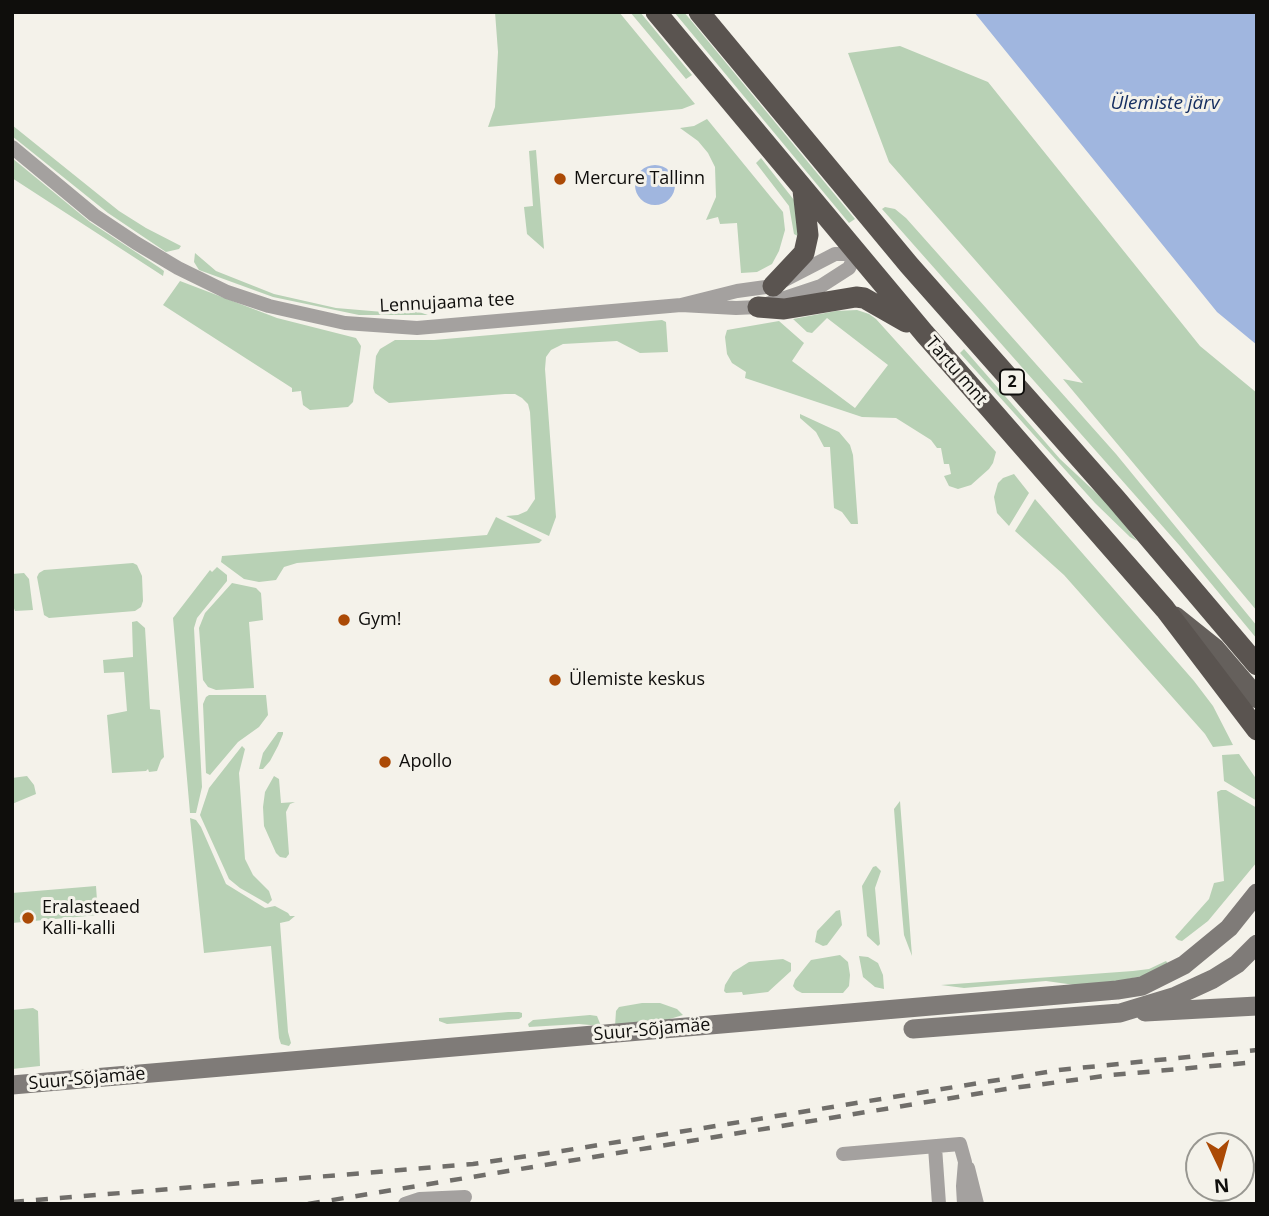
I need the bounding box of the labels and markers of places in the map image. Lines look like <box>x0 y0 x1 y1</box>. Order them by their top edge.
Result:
place label: Mercure Tallinn <box>574 168 705 190</box>
marker: Mercure Tallinn <box>552 171 568 187</box>
place label: Gym! <box>358 609 402 631</box>
marker: Gym! <box>336 612 352 628</box>
place label: Ülemiste keskus <box>569 669 705 691</box>
marker: Ülemiste keskus <box>547 672 563 688</box>
place label: Apollo <box>399 751 452 773</box>
marker: Apollo <box>377 754 393 770</box>
place label: Eralasteaed Kalli-kalli <box>42 897 140 940</box>
marker: Eralasteaed Kalli-kalli <box>20 910 36 926</box>

